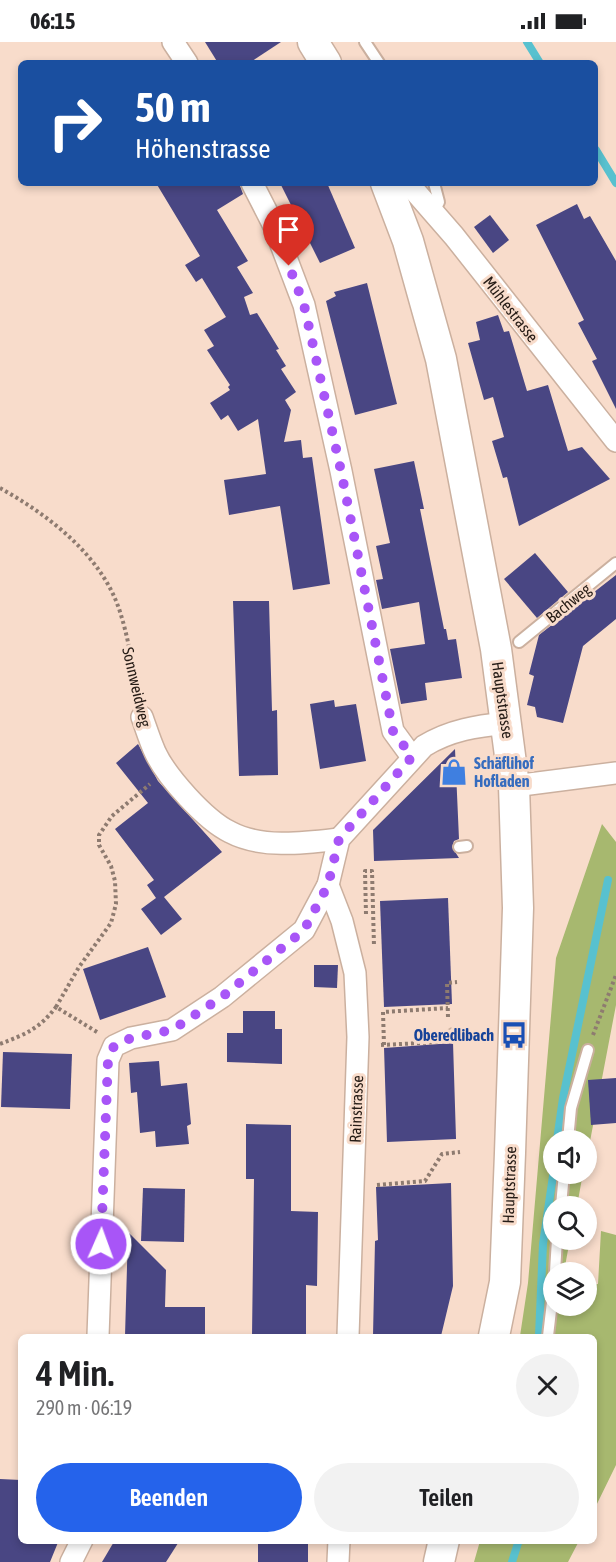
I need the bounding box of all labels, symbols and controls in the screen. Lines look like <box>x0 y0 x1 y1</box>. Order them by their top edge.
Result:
text: 06:15 <box>30 8 75 34</box>
text: 50 m <box>135 83 210 131</box>
icon: right <box>36 84 114 162</box>
text: Höhenstrasse <box>135 133 270 164</box>
pin <box>263 204 314 266</box>
icon: arrive <box>272 213 305 246</box>
street label: Mühlestrasse <box>480 273 542 345</box>
street label: Bachweg <box>542 579 595 627</box>
street label: Sonnweidweg <box>118 645 155 729</box>
street label: Hauptstrasse <box>488 660 517 740</box>
place label: Schäflihof Hofladen <box>474 754 534 790</box>
shop icon: Schäflihof Hofladen <box>439 757 469 787</box>
bus stop icon: Oberedlibach <box>499 1020 529 1050</box>
place label: Oberedlibach <box>414 1026 494 1044</box>
street label: Rainstrasse <box>346 1075 366 1143</box>
map controls <box>543 1130 597 1316</box>
button: sound <box>543 1130 597 1184</box>
street label: Hauptstrasse <box>499 1146 520 1224</box>
button: search <box>543 1196 597 1250</box>
position arrow <box>69 1212 133 1276</box>
button: layers <box>543 1262 597 1316</box>
text: 4 Min. <box>36 1352 114 1394</box>
button: close <box>516 1354 579 1417</box>
text: 290 m · 06:19 <box>36 1396 132 1419</box>
button: Beenden <box>36 1463 302 1532</box>
button: Teilen <box>314 1463 579 1532</box>

